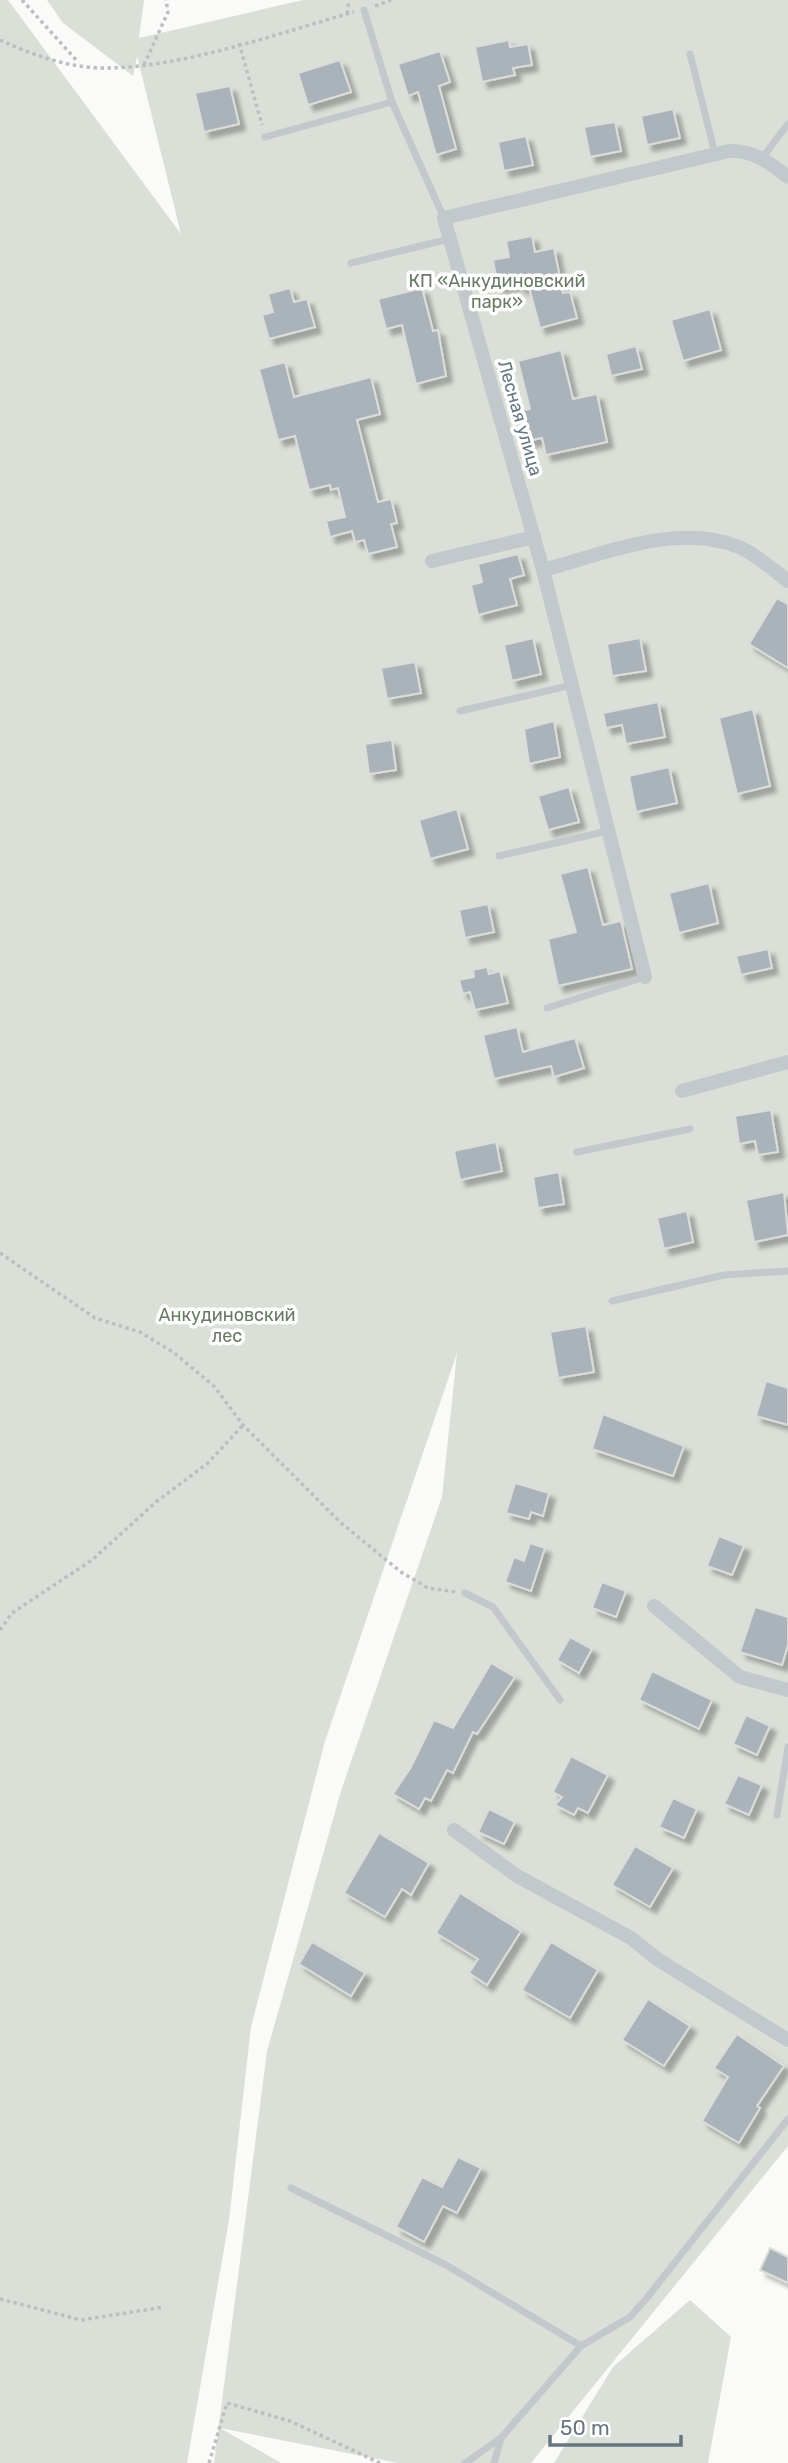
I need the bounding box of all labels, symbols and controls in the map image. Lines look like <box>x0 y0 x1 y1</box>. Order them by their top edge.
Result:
park label: КП «Анкудиновский парк» <box>409 270 585 313</box>
street label: Лесная улица <box>493 357 547 479</box>
park label: Анкудиновский лес <box>158 1304 296 1347</box>
scale bar <box>550 2404 681 2448</box>
text: 50 m <box>560 2415 610 2440</box>

